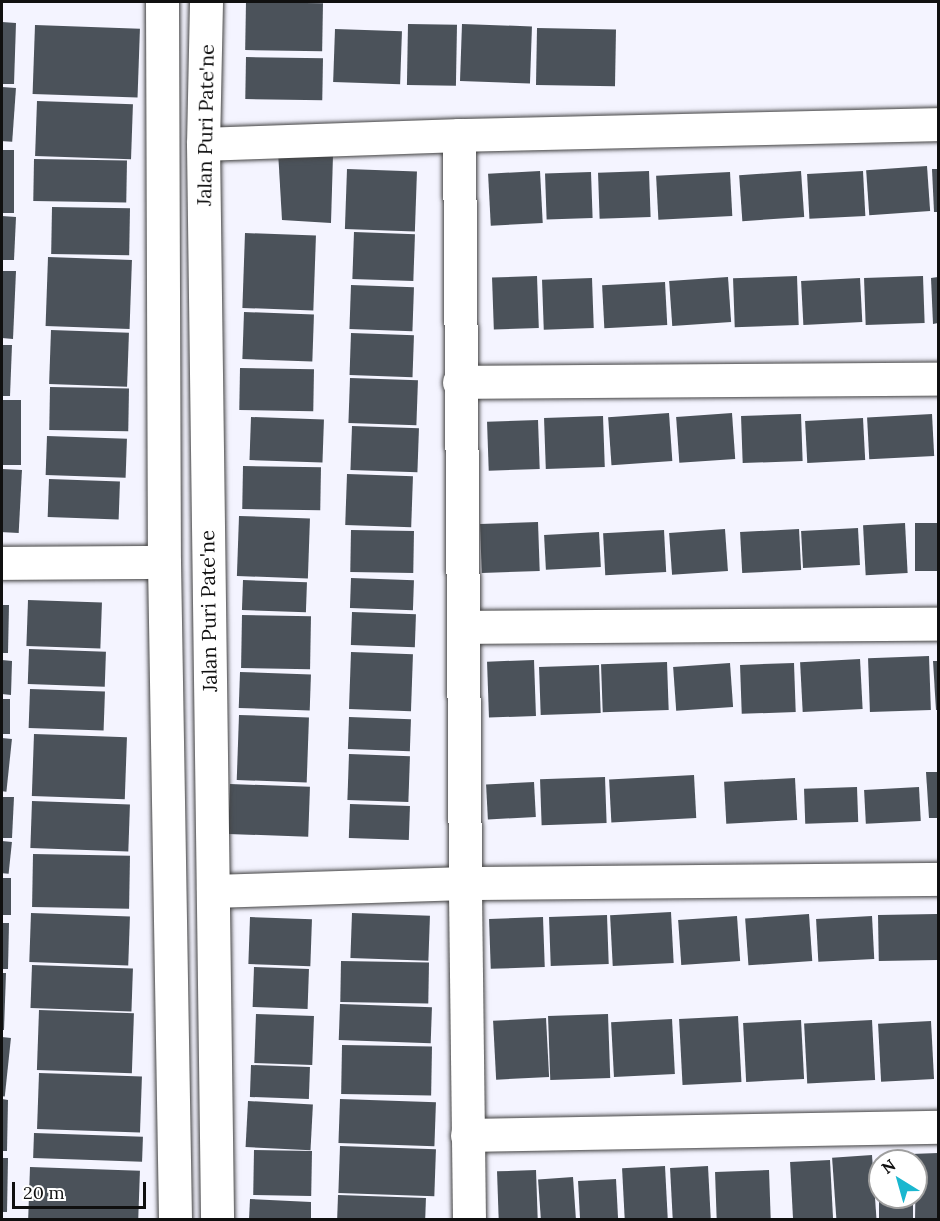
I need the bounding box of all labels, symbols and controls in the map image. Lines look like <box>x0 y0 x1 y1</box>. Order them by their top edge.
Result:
street label: Jalan Puri Pate'ne <box>192 44 218 206</box>
street label: Jalan Puri Pate'ne <box>195 530 221 692</box>
north arrow <box>868 1149 928 1209</box>
text: N <box>877 1155 899 1178</box>
scale bar <box>15 1170 148 1208</box>
text: 20 m <box>23 1181 65 1204</box>

